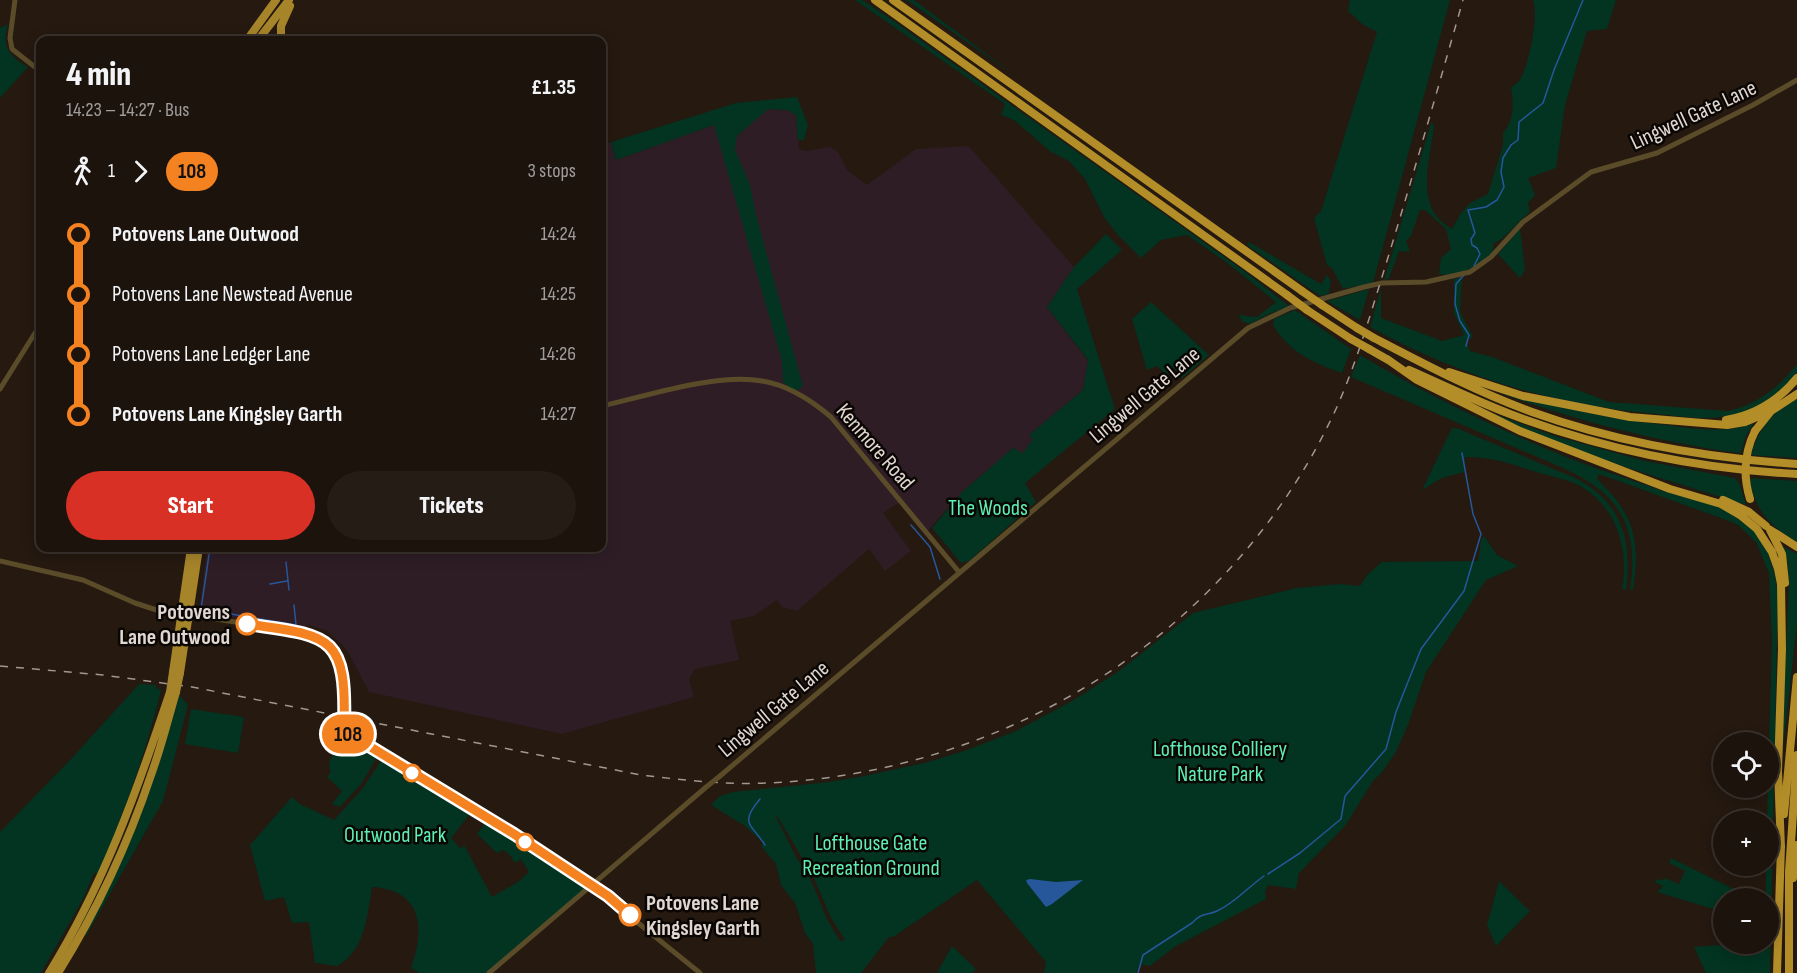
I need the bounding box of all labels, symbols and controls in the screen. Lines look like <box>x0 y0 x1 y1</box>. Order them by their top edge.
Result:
text: 4 min <box>66 55 131 95</box>
text: £1.35 <box>531 74 576 101</box>
street label: Lingwell Gate Lane <box>1626 74 1761 156</box>
text: 14:23 – 14:27 · Bus <box>66 98 189 122</box>
icon: walk <box>66 155 99 188</box>
icon: forward <box>124 155 157 188</box>
text: 1 <box>108 159 115 183</box>
text: 108 <box>178 159 206 184</box>
text: 3 stops <box>528 159 576 183</box>
text: Potovens Lane Outwood <box>112 221 299 248</box>
text: 14:24 <box>540 222 576 246</box>
text: Potovens Lane Newstead Avenue <box>112 281 353 308</box>
text: 14:25 <box>541 282 576 306</box>
text: Potovens Lane Ledger Lane <box>112 341 310 368</box>
street label: Lingwell Gate Lane <box>1084 341 1206 449</box>
text: 14:26 <box>540 342 576 366</box>
street label: Kenmore Road <box>830 398 920 496</box>
text: Potovens Lane Kingsley Garth <box>112 401 342 428</box>
text: 14:27 <box>541 402 576 426</box>
button: Start <box>66 471 315 540</box>
button: Tickets <box>327 471 576 540</box>
park label: The Woods <box>948 495 1028 522</box>
place label: Potovens Lane Outwood <box>119 599 230 651</box>
marker: Potovens Lane Outwood <box>236 613 258 635</box>
street label: Lingwell Gate Lane <box>713 655 835 763</box>
line badge: 108 <box>314 714 382 754</box>
text: 108 <box>334 722 362 747</box>
map controls <box>1713 732 1779 954</box>
button: locate <box>1713 732 1779 798</box>
park label: Lofthouse Colliery Nature Park <box>1153 736 1288 788</box>
unlabelled marker <box>403 764 421 782</box>
button: + <box>1713 810 1779 876</box>
park label: Outwood Park <box>344 822 447 849</box>
park label: Lofthouse Gate Recreation Ground <box>802 830 940 882</box>
unlabelled marker <box>516 833 534 851</box>
button: − <box>1713 888 1779 954</box>
place label: Potovens Lane Kingsley Garth <box>646 890 760 942</box>
marker: Potovens Lane Kingsley Garth <box>619 904 641 926</box>

